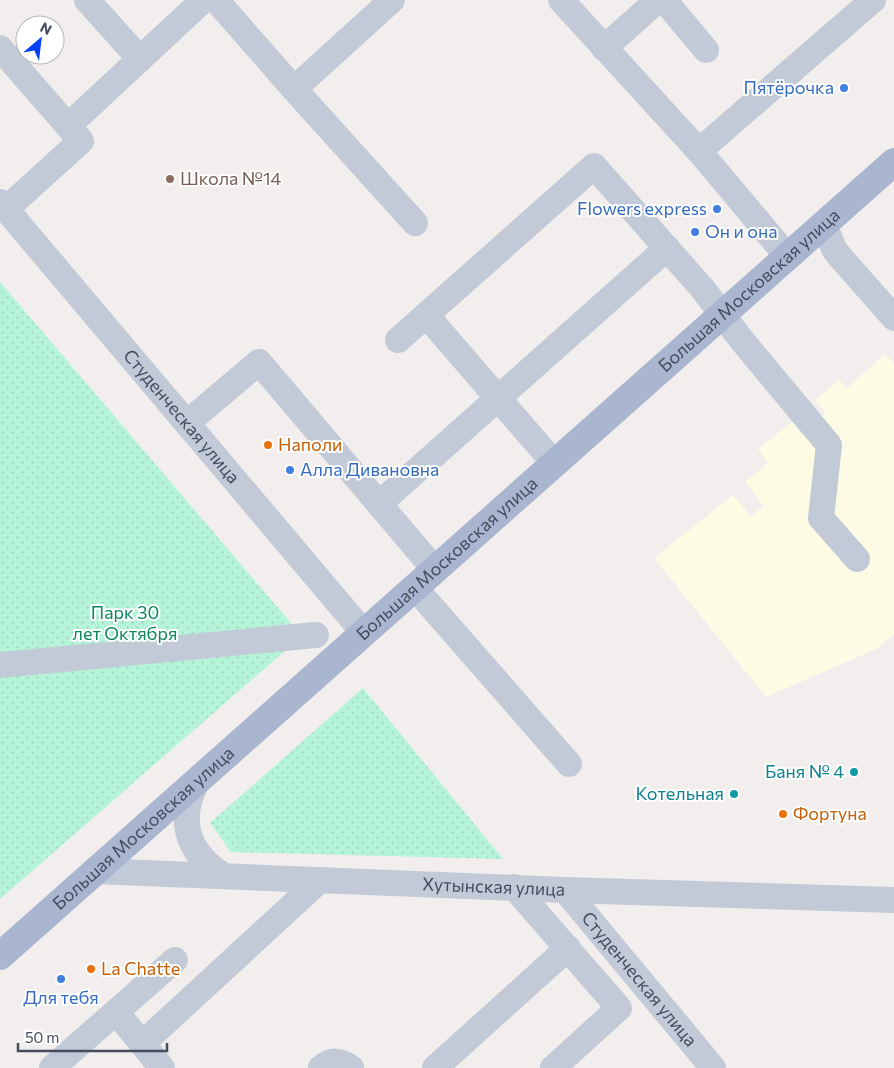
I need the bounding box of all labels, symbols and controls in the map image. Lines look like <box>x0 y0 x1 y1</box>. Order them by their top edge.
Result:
north arrow <box>15 15 65 65</box>
text: N <box>38 18 55 38</box>
place label: Пятёрочка <box>743 76 834 98</box>
marker: Пятёрочка <box>838 82 850 94</box>
place label: Школа №14 <box>180 167 282 189</box>
marker: Школа №14 <box>164 173 176 185</box>
place label: Flowers express <box>577 197 707 219</box>
marker: Flowers express <box>711 203 723 215</box>
street label: Большая Московская улица <box>653 204 844 376</box>
place label: Он и она <box>705 220 778 242</box>
marker: Он и она <box>689 226 701 238</box>
street label: Студенческая улица <box>119 344 245 488</box>
place label: Наполи <box>278 433 342 455</box>
marker: Наполи <box>262 439 274 451</box>
place label: Алла Дивановна <box>300 458 439 480</box>
marker: Алла Дивановна <box>284 464 296 476</box>
street label: Большая Московская улица <box>351 472 542 644</box>
park label: Парк 30 лет Октября <box>73 601 177 644</box>
street label: Большая Московская улица <box>48 741 238 914</box>
place label: Баня № 4 <box>765 760 844 782</box>
marker: Баня № 4 <box>848 766 860 778</box>
place label: Котельная <box>635 782 724 804</box>
marker: Котельная <box>728 788 740 800</box>
place label: Фортуна <box>793 802 867 824</box>
marker: Фортуна <box>777 808 789 820</box>
street label: Хутынская улица <box>422 872 566 900</box>
street label: Студенческая улица <box>578 907 702 1050</box>
place label: La Chatte <box>101 957 180 979</box>
marker: La Chatte <box>85 963 97 975</box>
marker: Для тебя <box>55 973 67 985</box>
place label: Для тебя <box>23 986 99 1008</box>
scale bar <box>18 1020 166 1052</box>
text: 50 m <box>25 1028 59 1046</box>

